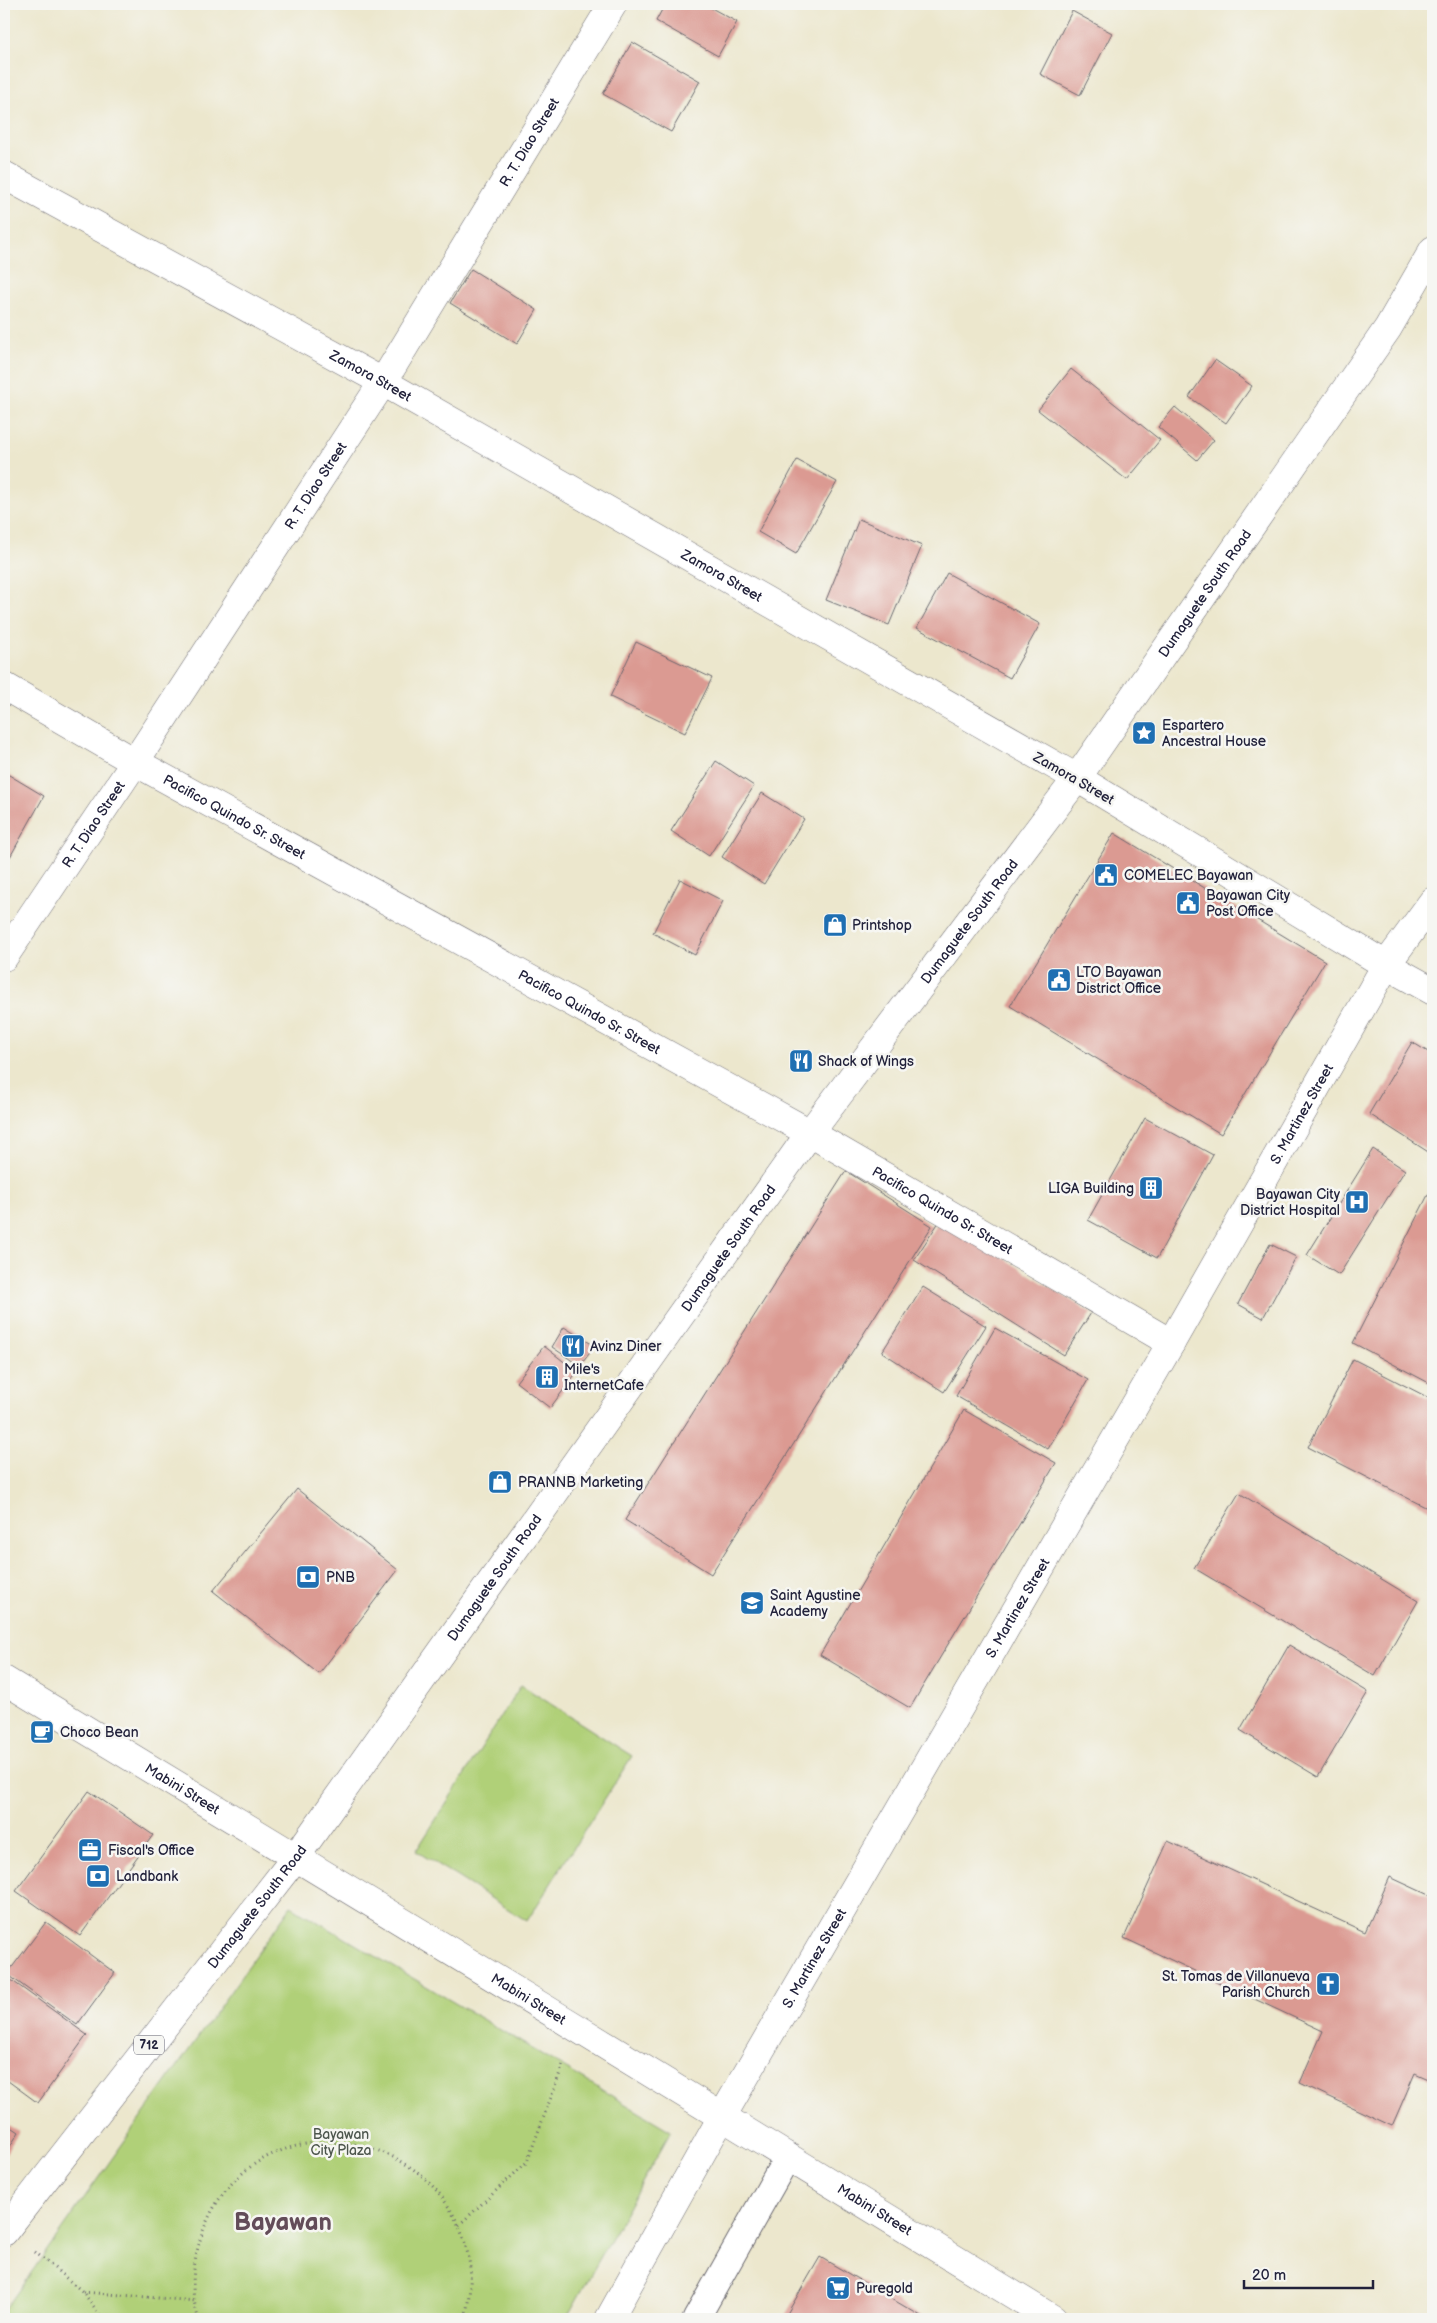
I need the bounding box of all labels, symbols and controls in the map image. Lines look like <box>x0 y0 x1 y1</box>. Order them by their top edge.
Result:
street label: R. T. Diao Street <box>496 94 563 190</box>
street label: Zamora Street <box>326 346 415 406</box>
street label: R. T. Diao Street <box>281 438 351 533</box>
street label: Dumaguete South Road <box>1155 526 1255 661</box>
street label: Zamora Street <box>677 545 766 606</box>
place label: Espartero Ancestral House <box>1162 717 1266 750</box>
place icon: Espartero Ancestral House <box>1131 720 1157 746</box>
street label: Zamora Street <box>1029 748 1118 809</box>
street label: Pacifico Quindo Sr. Street <box>160 771 309 863</box>
street label: R. T. Diao Street <box>58 777 129 871</box>
street label: Dumaguete South Road <box>917 856 1022 987</box>
public building icon: COMELEC Bayawan <box>1093 862 1119 888</box>
place label: COMELEC Bayawan <box>1124 867 1253 884</box>
place label: Bayawan City Post Office <box>1206 887 1291 920</box>
public building icon: Bayawan City Post Office <box>1175 890 1201 916</box>
shop icon: Printshop <box>822 912 848 938</box>
place label: Printshop <box>852 917 912 934</box>
place label: LTO Bayawan District Office <box>1076 964 1161 997</box>
street label: Pacifico Quindo Sr. Street <box>515 966 664 1058</box>
public building icon: LTO Bayawan District Office <box>1046 967 1072 993</box>
restaurant icon: Shack of Wings <box>788 1048 814 1074</box>
place label: Shack of Wings <box>818 1053 914 1070</box>
street label: S. Martinez Street <box>1267 1060 1337 1167</box>
street label: Pacifico Quindo Sr. Street <box>869 1163 1016 1258</box>
building icon: LIGA Building <box>1138 1175 1164 1201</box>
place label: LIGA Building <box>1048 1180 1134 1197</box>
street label: Dumaguete South Road <box>678 1182 779 1315</box>
place label: Bayawan City District Hospital <box>1240 1186 1341 1219</box>
hospital icon: Bayawan City District Hospital <box>1344 1189 1370 1215</box>
restaurant icon: Avinz Diner <box>560 1333 586 1359</box>
place label: Avinz Diner <box>590 1338 662 1355</box>
place label: Mile's InternetCafe <box>564 1361 644 1394</box>
building icon: Mile's InternetCafe <box>534 1364 560 1390</box>
shop icon: PRANNB Marketing <box>487 1469 513 1495</box>
place label: PRANNB Marketing <box>518 1474 643 1491</box>
street label: Dumaguete South Road <box>444 1511 545 1644</box>
street label: S. Martinez Street <box>982 1555 1054 1661</box>
bank icon: PNB <box>295 1564 321 1590</box>
place label: PNB <box>326 1569 355 1586</box>
place label: Saint Agustine Academy <box>770 1587 861 1620</box>
school or university icon: Saint Agustine Academy <box>739 1590 765 1616</box>
cafe icon: Choco Bean <box>29 1719 55 1745</box>
place label: Choco Bean <box>60 1724 139 1741</box>
street label: Mabini Street <box>142 1760 223 1819</box>
office icon: Fiscal's Office <box>77 1837 103 1863</box>
place label: Fiscal's Office <box>108 1842 194 1859</box>
street label: Dumaguete South Road <box>204 1842 310 1972</box>
bank icon: Landbank <box>85 1863 111 1889</box>
place label: Landbank <box>116 1868 178 1885</box>
street label: S. Martinez Street <box>779 1905 850 2011</box>
place label: St. Tomas de Villanueva Parish Church <box>1162 1968 1310 2001</box>
street label: Mabini Street <box>488 1970 570 2029</box>
church icon: St. Tomas de Villanueva Parish Church <box>1315 1971 1341 1997</box>
road number: 712 <box>134 2036 164 2054</box>
park label: Bayawan City Plaza <box>311 2126 372 2159</box>
street label: Mabini Street <box>834 2181 915 2239</box>
district label: Bayawan <box>234 2208 332 2237</box>
scale bar <box>1244 2258 1373 2290</box>
text: 20 m <box>1252 2266 1286 2285</box>
supermarket icon: Puregold <box>825 2275 851 2301</box>
place label: Puregold <box>856 2280 913 2297</box>

